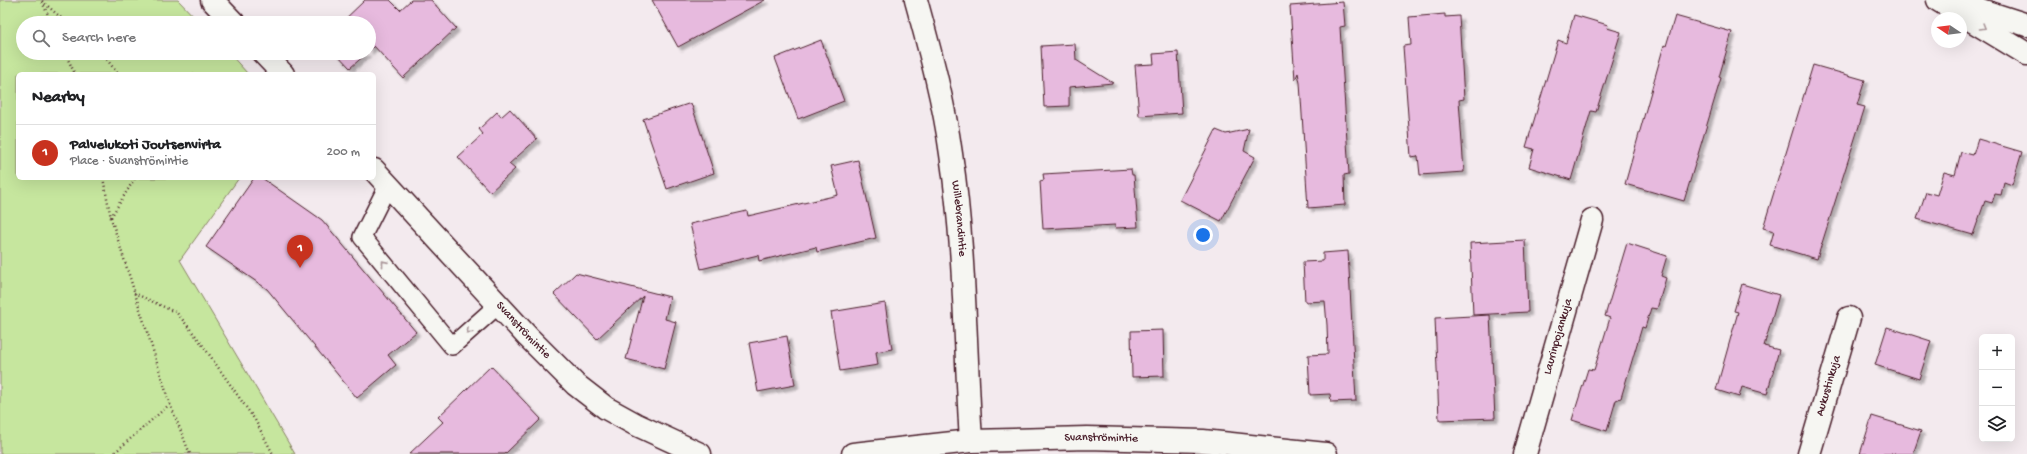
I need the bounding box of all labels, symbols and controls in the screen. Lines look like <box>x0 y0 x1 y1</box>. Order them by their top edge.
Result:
north arrow <box>1931 12 1967 48</box>
search box <box>16 16 376 60</box>
one-way arrow <box>1979 23 1986 30</box>
icon: search <box>30 27 52 49</box>
text: Search here <box>62 29 136 47</box>
text: Nearby <box>32 88 85 108</box>
text: Palvelukoti Joutsenvirta <box>70 136 221 154</box>
text: 1 <box>42 145 48 160</box>
text: 200 m <box>327 145 360 160</box>
text: Place · Svanströmintie <box>70 154 188 169</box>
street label: Willebrandintie <box>948 180 969 258</box>
your location <box>1193 225 1213 245</box>
pin: 1 <box>287 235 313 268</box>
one-way arrow <box>381 260 388 267</box>
street label: Laurinpojankuja <box>1541 297 1576 376</box>
street label: Svanströmintie <box>492 299 554 363</box>
one-way arrow <box>466 326 474 333</box>
map controls <box>1979 334 2015 442</box>
button: + <box>1979 334 2015 370</box>
street label: Aukustinkuja <box>1813 354 1845 418</box>
button: − <box>1979 370 2015 406</box>
button: layers <box>1979 406 2015 442</box>
street label: Svanströmintie <box>1064 431 1139 446</box>

